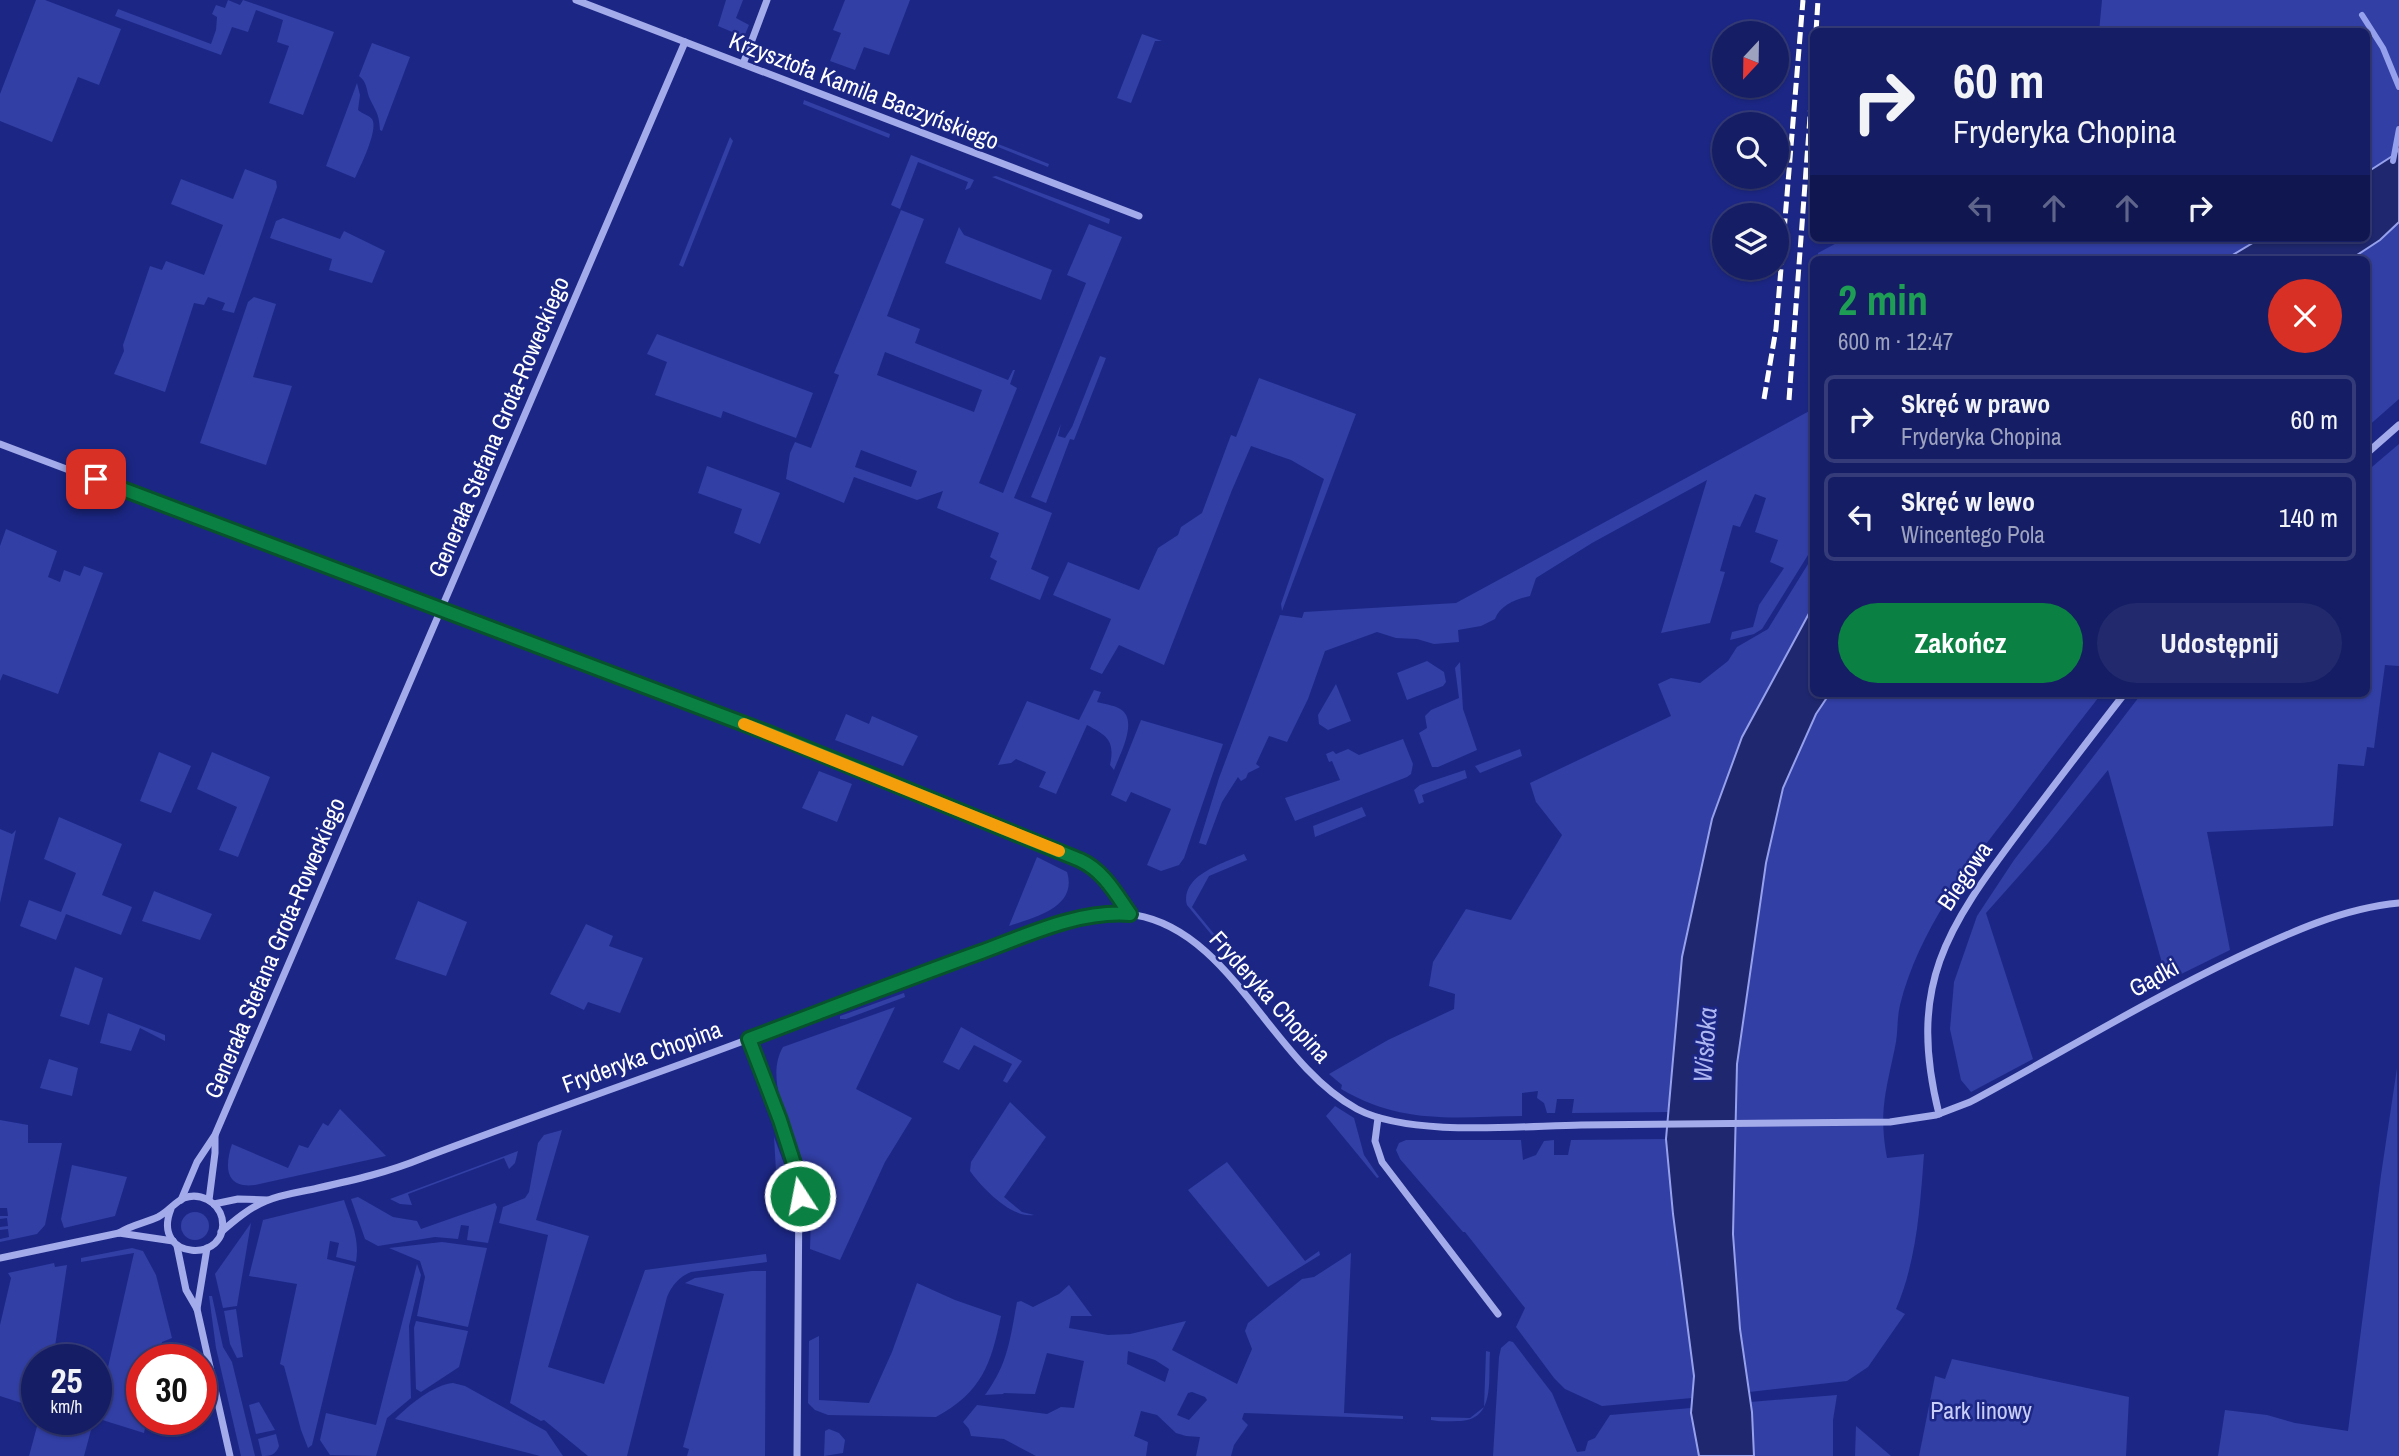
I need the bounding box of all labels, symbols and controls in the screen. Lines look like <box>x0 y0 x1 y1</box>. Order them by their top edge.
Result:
north arrow <box>1712 21 1788 98</box>
map controls <box>1712 21 1789 280</box>
street label: Krzysztofa Kamila Baczyńskiego <box>725 24 1004 156</box>
text: 60 m <box>1953 47 2045 113</box>
icon: right <box>1838 56 1929 147</box>
text: Fryderyka Chopina <box>1953 110 2176 153</box>
button: search <box>1712 112 1789 189</box>
icon: left <box>1962 189 2000 227</box>
icon: ahead <box>2035 189 2073 227</box>
icon: ahead <box>2108 189 2146 227</box>
icon: right <box>2181 189 2219 227</box>
button: layers <box>1712 203 1789 280</box>
street label: Generała Stefana Grota-Roweckiego <box>420 271 576 582</box>
text: 2 min <box>1838 272 1928 328</box>
button: close <box>2268 279 2342 353</box>
text: 600 m · 12:47 <box>1838 326 1953 357</box>
text: Skręć w prawo <box>1901 386 2050 421</box>
icon: right <box>1842 400 1880 438</box>
text: 60 m <box>2291 402 2338 437</box>
text: Fryderyka Chopina <box>1901 421 2061 452</box>
pin <box>66 449 126 509</box>
icon: arrive <box>77 460 115 498</box>
text: Skręć w lewo <box>1901 484 2035 519</box>
icon: left <box>1842 498 1880 536</box>
text: 140 m <box>2279 500 2338 535</box>
text: Wincentego Pola <box>1901 519 2045 550</box>
button: Zakończ <box>1838 603 2083 683</box>
button: Udostępnij <box>2097 603 2342 683</box>
street label: Generała Stefana Grota-Roweckiego <box>196 792 352 1103</box>
street label: Biegowa <box>1929 835 1999 916</box>
street label: Fryderyka Chopina <box>1203 923 1339 1069</box>
street label: Gądki <box>2123 950 2184 1004</box>
water label: Wisłoka <box>1684 1006 1725 1084</box>
street label: Fryderyka Chopina <box>558 1012 726 1100</box>
position arrow <box>763 1159 837 1233</box>
speed limit sign: 30 <box>126 1344 217 1435</box>
text: 25 <box>51 1357 82 1404</box>
text: km/h <box>51 1394 83 1419</box>
park label: Park linowy <box>1930 1394 2032 1426</box>

